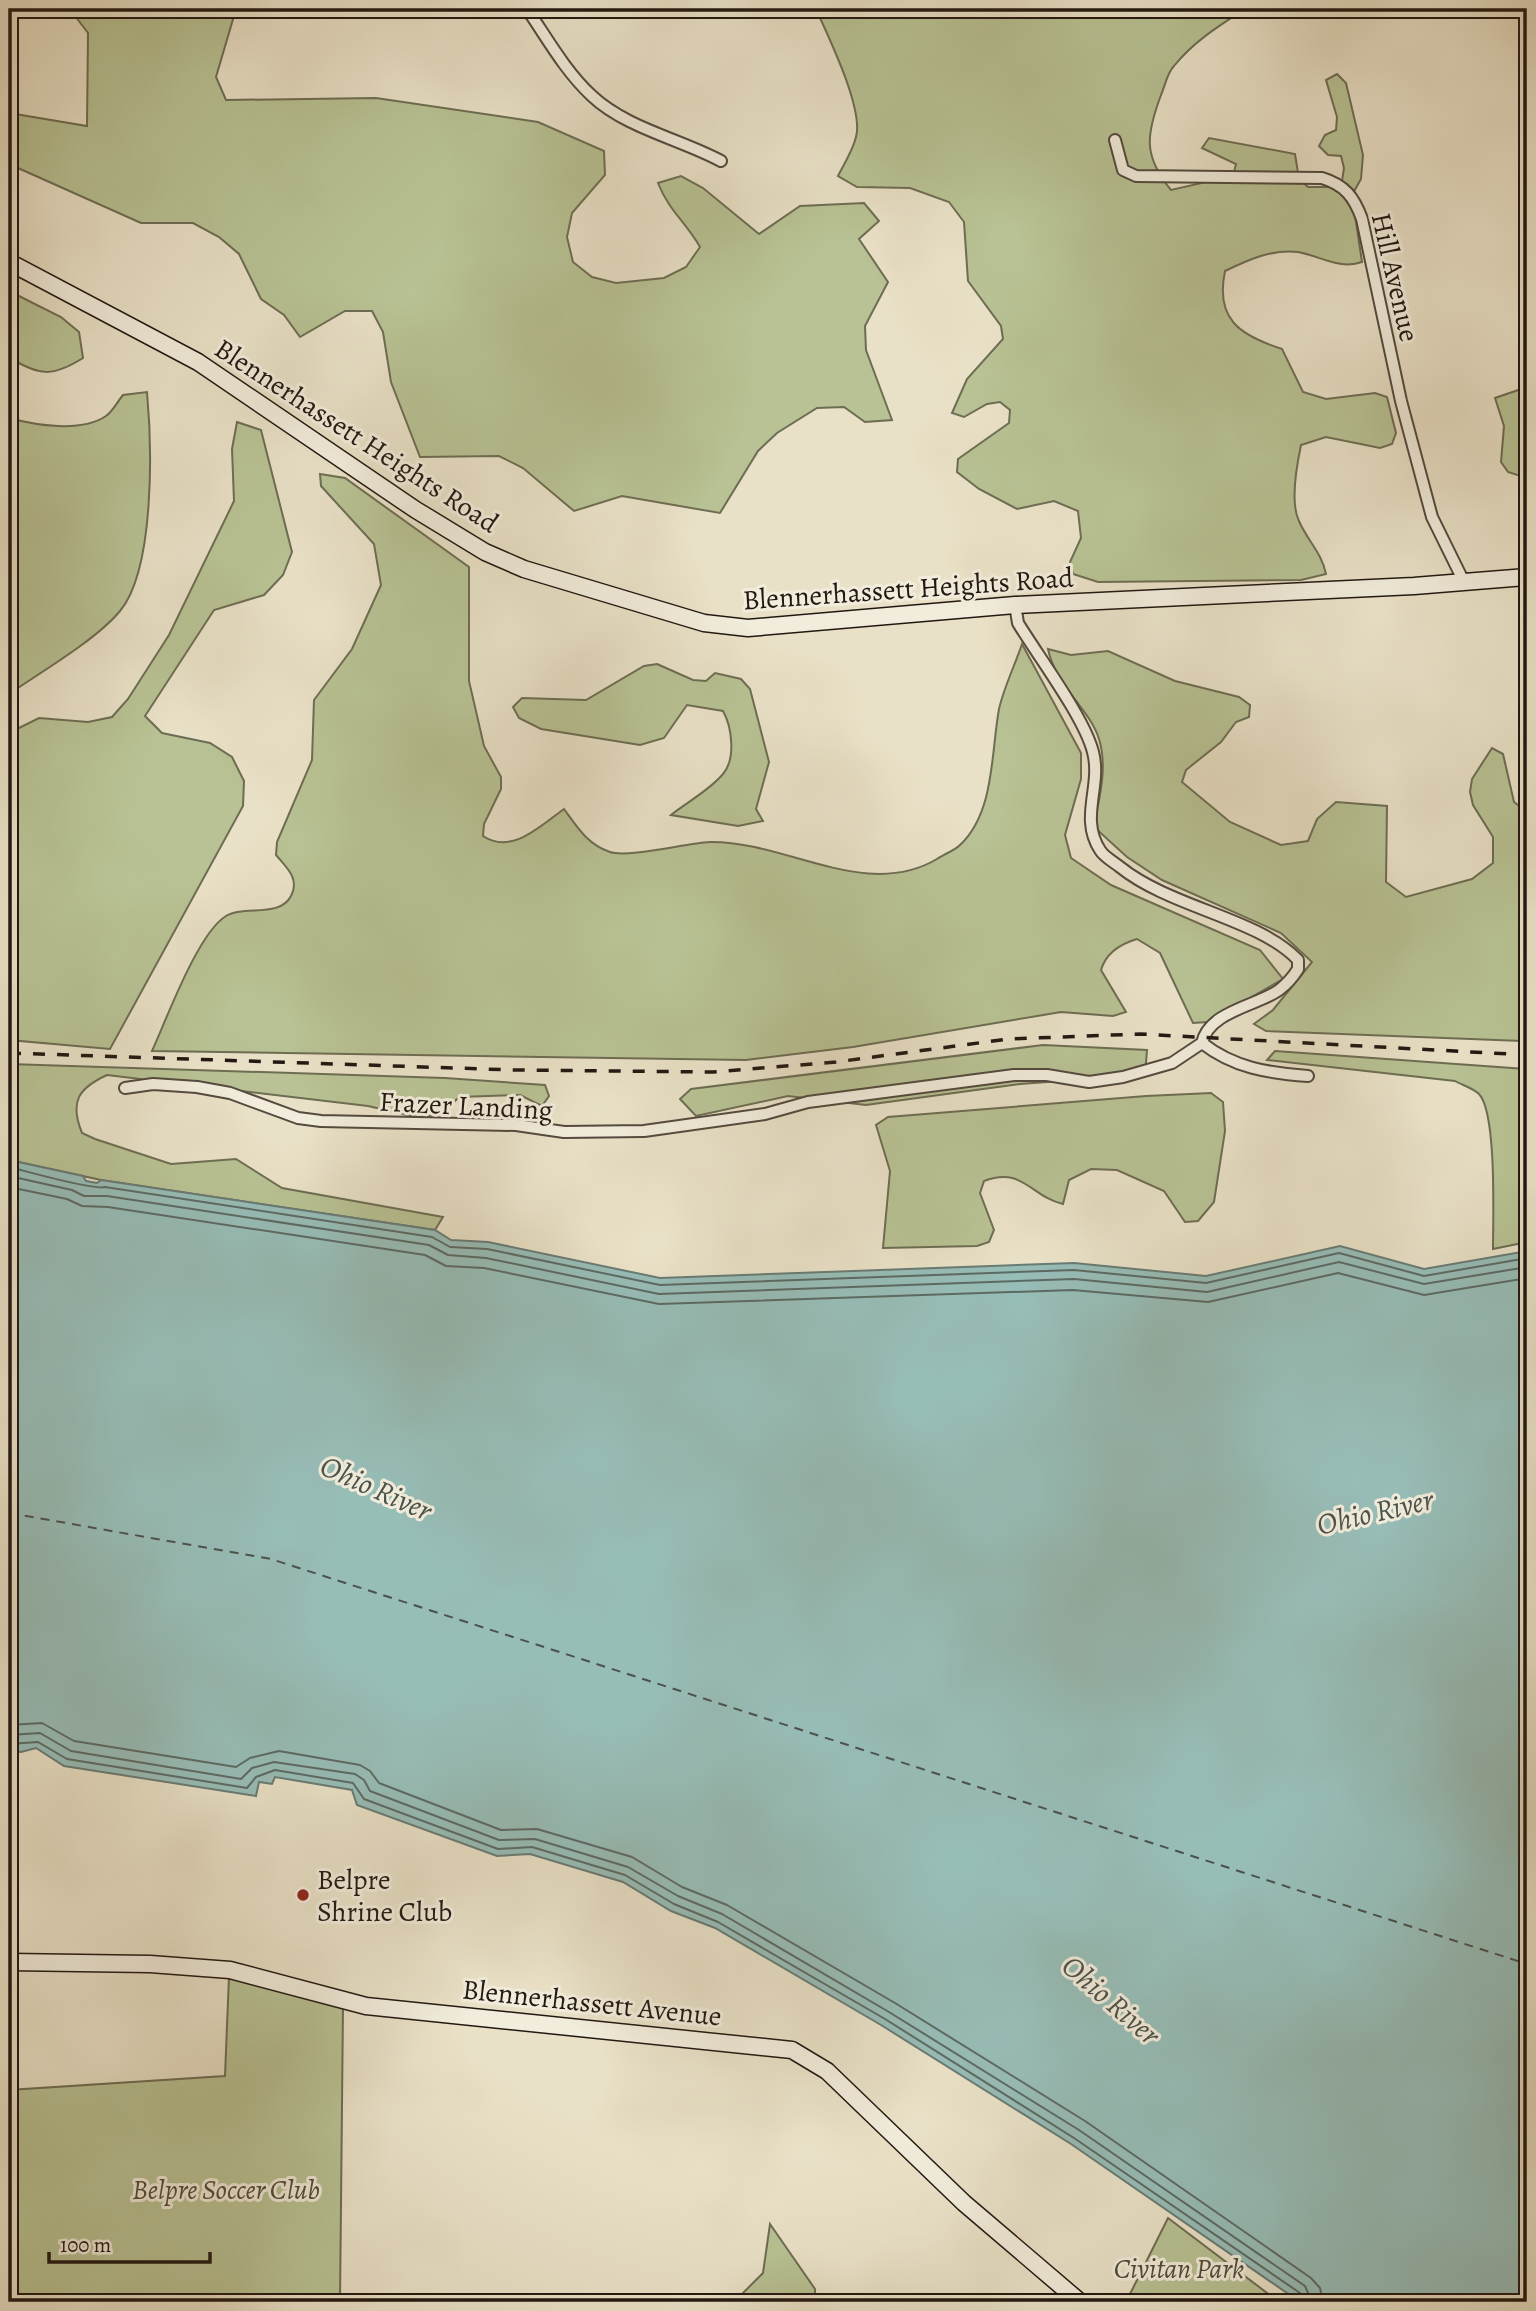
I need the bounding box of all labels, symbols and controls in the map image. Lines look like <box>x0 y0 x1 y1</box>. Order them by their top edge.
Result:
street label: Hill Avenue <box>1362 209 1428 345</box>
street label: Blennerhassett Heights Road <box>207 330 507 543</box>
street label: Blennerhassett Heights Road <box>741 558 1076 620</box>
street label: Frazer Landing <box>378 1082 554 1130</box>
water label: Ohio River <box>314 1446 440 1531</box>
water label: Ohio River <box>1313 1479 1439 1545</box>
place label: Belpre Shrine Club <box>317 1861 452 1931</box>
marker: Belpre Shrine Club <box>295 1887 311 1903</box>
water label: Ohio River <box>1053 1946 1170 2055</box>
street label: Blennerhassett Avenue <box>460 1970 723 2036</box>
park label: Belpre Soccer Club <box>132 2171 320 2209</box>
scale bar <box>49 2220 210 2264</box>
text: 100 m <box>60 2231 111 2259</box>
park label: Civitan Park <box>1114 2250 1244 2288</box>

